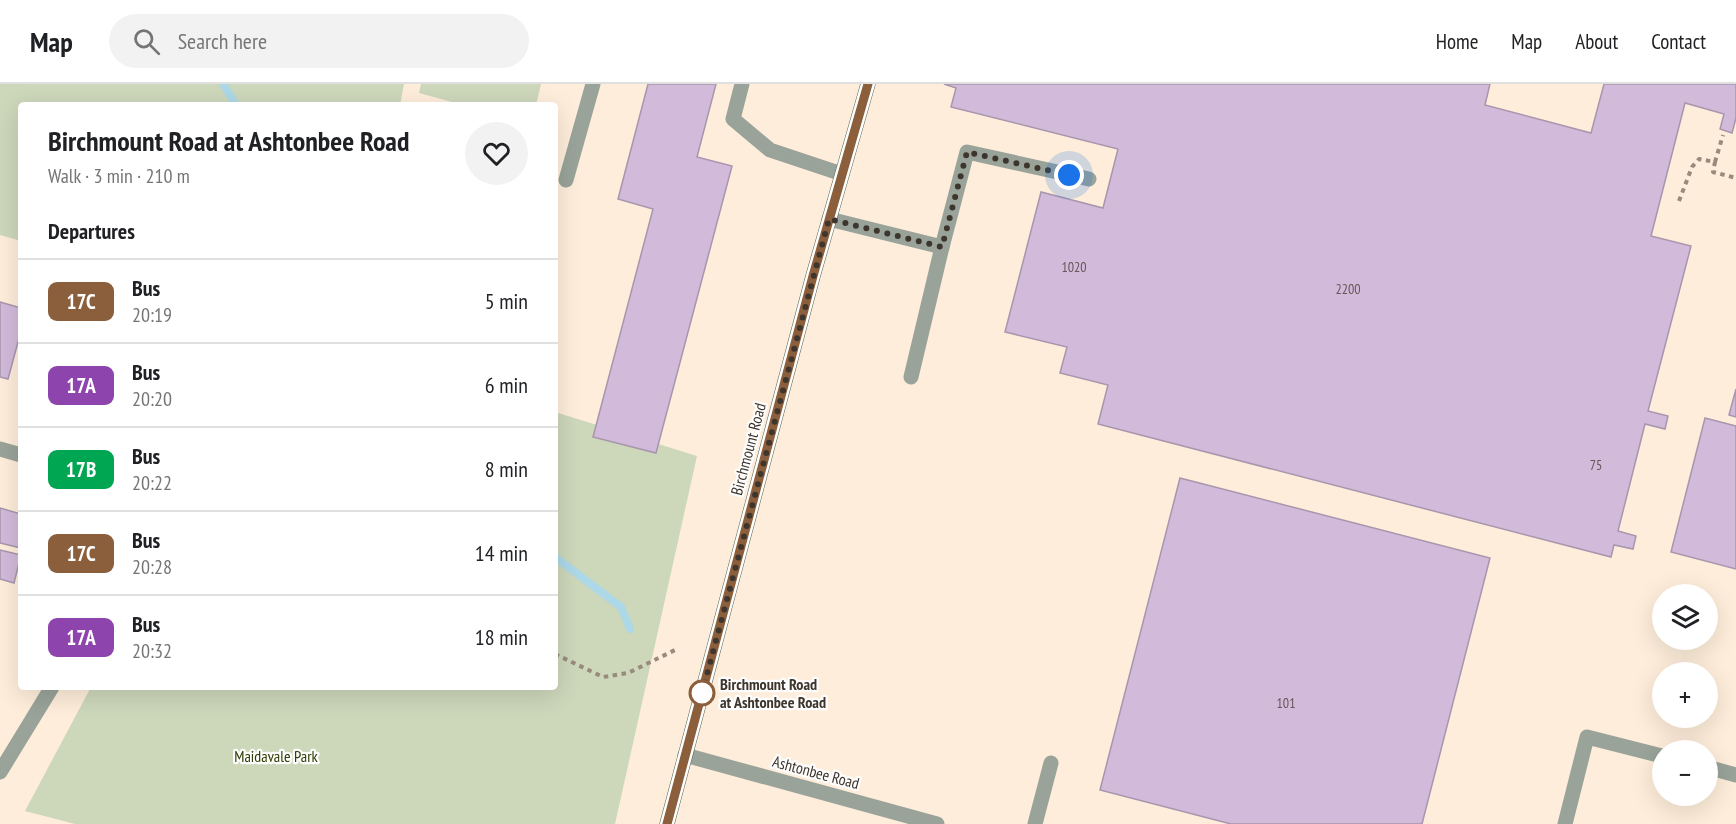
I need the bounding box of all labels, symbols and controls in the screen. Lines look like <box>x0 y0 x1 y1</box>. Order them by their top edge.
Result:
search box <box>109 14 529 68</box>
text: Map <box>30 23 73 60</box>
icon: search <box>130 25 163 58</box>
text: Search here <box>178 27 267 55</box>
text: Home <box>1436 28 1478 55</box>
text: Map <box>1511 28 1542 55</box>
text: About <box>1575 28 1618 55</box>
text: Contact <box>1651 28 1706 55</box>
text: Birchmount Road at Ashtonbee Road <box>48 122 409 159</box>
button: heart <box>465 122 528 185</box>
your location <box>1054 160 1084 190</box>
text: Walk · 3 min · 210 m <box>48 163 190 189</box>
text: Departures <box>48 217 135 245</box>
house number: 1020 <box>1061 258 1087 276</box>
text: Bus <box>132 274 160 302</box>
house number: 2200 <box>1335 280 1361 298</box>
text: 5 min <box>485 287 528 315</box>
text: 17C <box>66 288 96 315</box>
text: 20:19 <box>132 302 172 328</box>
text: Bus <box>132 358 160 386</box>
text: 6 min <box>485 371 528 399</box>
text: 17A <box>66 372 96 399</box>
text: 20:20 <box>132 386 172 412</box>
street label: Birchmount Road <box>726 401 770 497</box>
text: Bus <box>132 442 160 470</box>
text: 8 min <box>485 455 528 483</box>
text: 17B <box>66 456 96 483</box>
house number: 75 <box>1590 456 1602 474</box>
text: 20:22 <box>132 470 172 496</box>
text: Bus <box>132 526 160 554</box>
text: 14 min <box>475 539 528 567</box>
text: 17C <box>66 540 96 567</box>
text: 20:28 <box>132 554 172 580</box>
map controls <box>1652 584 1718 806</box>
button: layers <box>1652 584 1718 650</box>
text: Bus <box>132 610 160 638</box>
text: 18 min <box>475 623 528 651</box>
text: 17A <box>66 624 96 651</box>
text: 20:32 <box>132 638 172 664</box>
button: + <box>1652 662 1718 728</box>
place label: Birchmount Road at Ashtonbee Road <box>720 674 826 712</box>
marker: Birchmount Road at Ashtonbee Road <box>689 680 715 706</box>
house number: 101 <box>1277 694 1295 712</box>
button: − <box>1652 740 1718 806</box>
park label: Maidavale Park <box>234 746 319 766</box>
street label: Ashtonbee Road <box>770 751 862 793</box>

